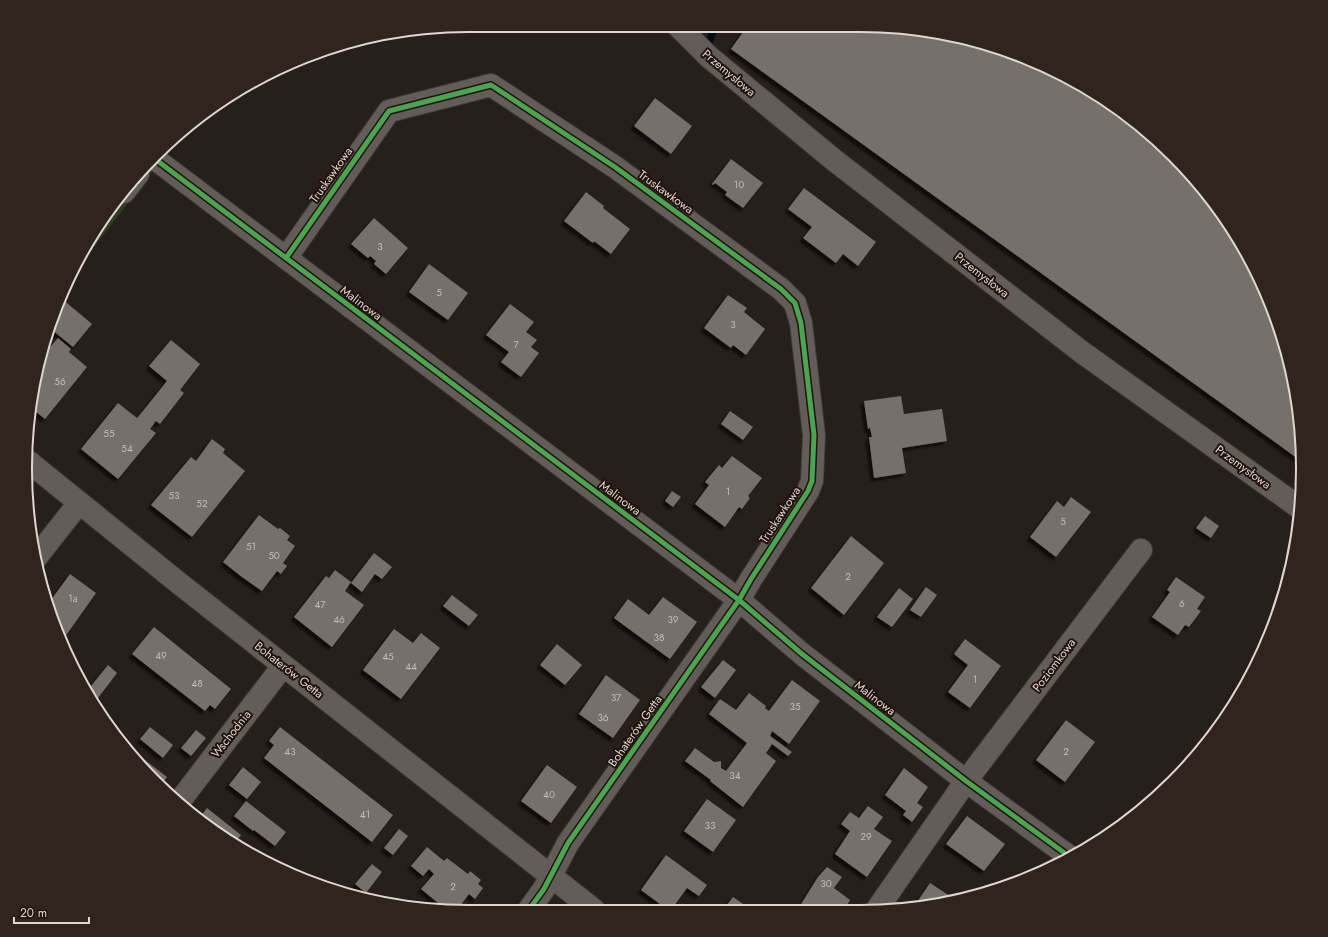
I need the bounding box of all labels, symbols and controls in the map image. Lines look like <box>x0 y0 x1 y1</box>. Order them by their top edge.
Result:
street label: Przemysłowa <box>698 45 760 101</box>
street label: Truskawkowa <box>305 143 357 207</box>
street label: Truskawkowa <box>635 166 698 218</box>
house number: 10 <box>734 177 744 192</box>
house number: 3 <box>377 239 383 254</box>
street label: Przemysłowa <box>951 248 1013 302</box>
street label: Malinowa <box>336 281 386 325</box>
house number: 5 <box>436 285 442 300</box>
house number: 3 <box>730 317 736 332</box>
house number: 7 <box>513 337 519 352</box>
house number: 56 <box>54 374 66 389</box>
house number: 55 <box>103 426 115 441</box>
house number: 54 <box>121 441 133 456</box>
street label: Przemysłowa <box>1211 441 1275 493</box>
street label: Malinowa <box>595 476 645 520</box>
street label: Truskawkowa <box>755 483 805 547</box>
house number: 1 <box>726 484 730 499</box>
house number: 53 <box>168 488 180 503</box>
house number: 52 <box>196 496 208 511</box>
house number: 5 <box>1060 514 1066 529</box>
house number: 51 <box>246 539 256 554</box>
house number: 50 <box>268 548 280 563</box>
house number: 2 <box>845 569 851 584</box>
house number: 1a <box>68 591 78 606</box>
house number: 6 <box>1179 596 1185 611</box>
house number: 47 <box>314 597 326 612</box>
house number: 46 <box>333 612 345 627</box>
house number: 39 <box>667 612 679 627</box>
house number: 38 <box>654 630 664 645</box>
street label: Poziomkowa <box>1028 634 1080 695</box>
street label: Bohaterów Getta <box>251 637 328 703</box>
house number: 49 <box>155 648 167 663</box>
house number: 45 <box>382 649 394 664</box>
house number: 44 <box>405 659 417 674</box>
house number: 1 <box>973 672 977 687</box>
house number: 48 <box>191 676 203 691</box>
street label: Malinowa <box>851 676 900 720</box>
house number: 37 <box>611 690 622 705</box>
street label: Bohaterów Getta <box>604 691 666 770</box>
house number: 35 <box>789 699 801 714</box>
street label: Wschodnia <box>207 706 256 762</box>
house number: 36 <box>597 710 609 725</box>
house number: 43 <box>284 744 296 759</box>
house number: 2 <box>1063 744 1069 759</box>
house number: 34 <box>729 768 741 783</box>
house number: 40 <box>543 787 555 802</box>
house number: 41 <box>360 807 370 822</box>
house number: 33 <box>705 818 716 833</box>
house number: 29 <box>860 829 872 844</box>
house number: 30 <box>820 876 832 891</box>
house number: 2 <box>450 879 456 894</box>
scale bar <box>14 899 89 925</box>
text: 20 m <box>20 904 47 922</box>

